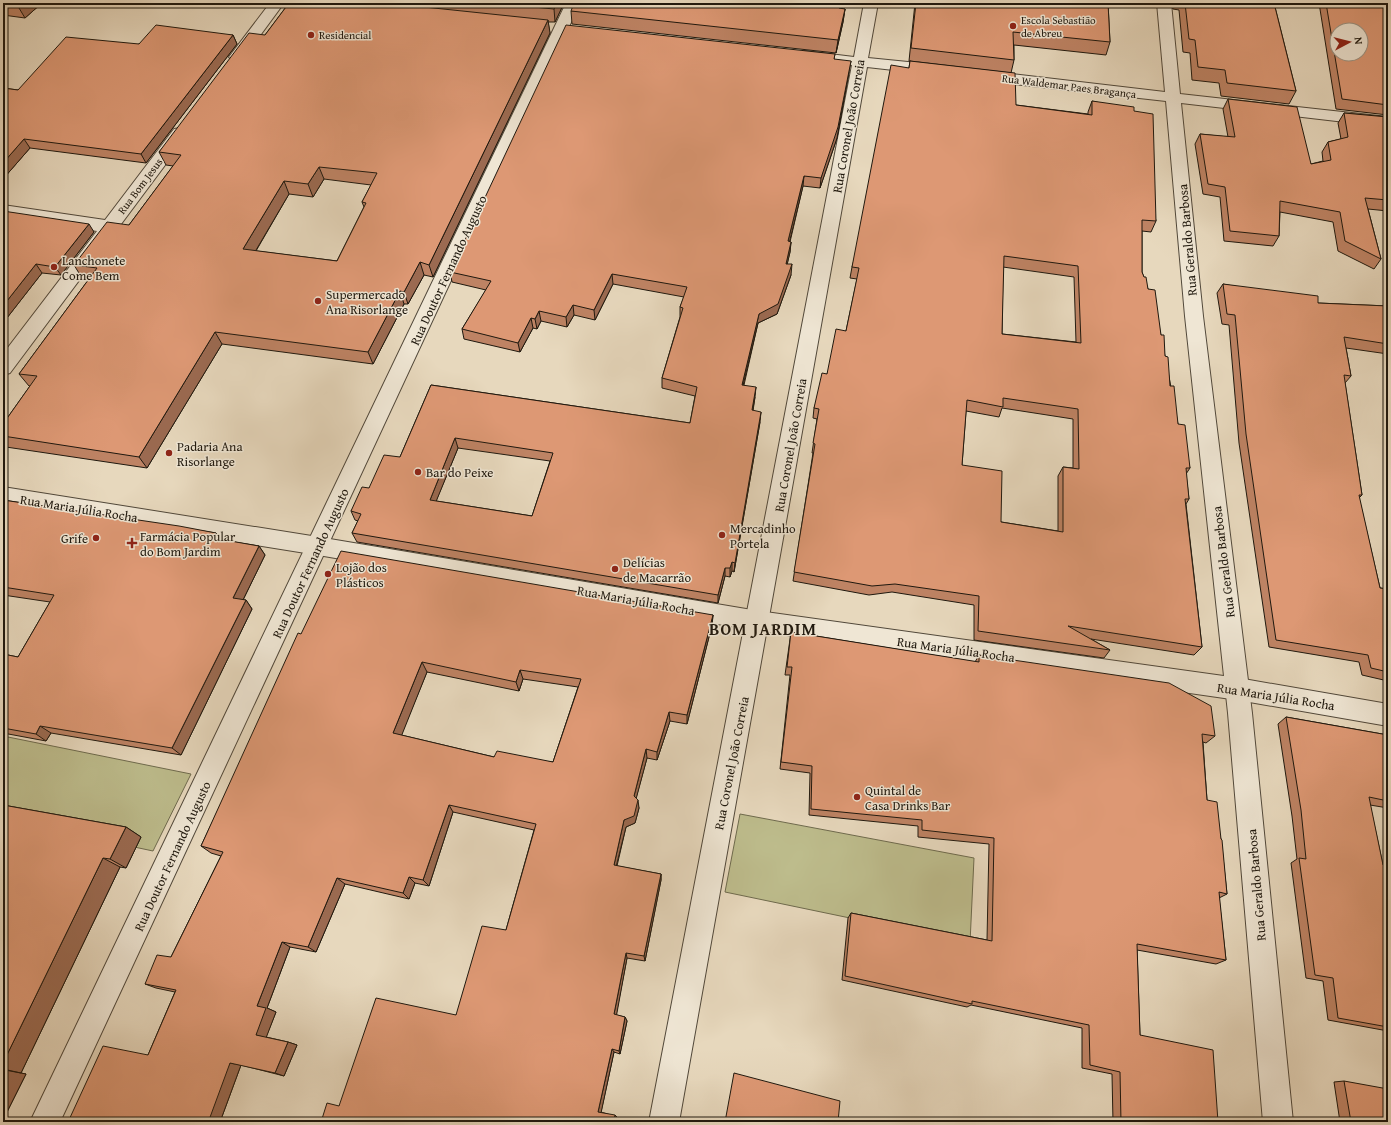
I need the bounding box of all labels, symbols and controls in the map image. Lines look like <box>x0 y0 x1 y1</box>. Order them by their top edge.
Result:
place label: Escola Sebastião de Abreu <box>1021 12 1096 41</box>
marker: Escola Sebastião de Abreu <box>1008 21 1018 31</box>
north arrow <box>1329 22 1369 62</box>
place label: Residencial <box>319 27 371 43</box>
marker: Residencial <box>306 30 316 40</box>
text: N <box>1351 36 1367 46</box>
street label: Rua Coronel João Correia <box>827 57 870 194</box>
street label: Rua Waldemar Paes Bragança <box>1001 70 1138 102</box>
street label: Rua Bom Jesus <box>114 155 166 217</box>
street label: Rua Geraldo Barbosa <box>1173 182 1202 297</box>
street label: Rua Doutor Fernando Augusto <box>405 192 492 348</box>
place label: Lanchonete Come Bem <box>62 251 125 285</box>
marker: Lanchonete Come Bem <box>49 262 59 272</box>
place label: Supermercado Ana Risorlange <box>326 285 408 319</box>
marker: Supermercado Ana Risorlange <box>313 296 323 306</box>
street label: Rua Coronel João Correia <box>769 376 812 513</box>
place label: Padaria Ana Risorlange <box>177 437 243 471</box>
marker: Padaria Ana Risorlange <box>164 448 174 458</box>
place label: Bar do Peixe <box>426 463 493 482</box>
marker: Bar do Peixe <box>413 467 423 477</box>
street label: Rua Doutor Fernando Augusto <box>267 485 354 641</box>
street label: Rua Maria Júlia Rocha <box>19 490 140 527</box>
street label: Rua Geraldo Barbosa <box>1207 504 1240 619</box>
place label: Mercadinho Portela <box>730 519 796 553</box>
place label: Farmácia Popular do Bom Jardim <box>140 527 236 561</box>
place label: Grife <box>61 529 88 548</box>
marker: Mercadinho Portela <box>717 530 727 540</box>
marker: Grife <box>91 533 101 543</box>
marker: Farmácia Popular do Bom Jardim <box>127 538 137 548</box>
place label: Delícias de Macarrão <box>623 553 691 587</box>
place label: Lojão dos Plásticos <box>336 558 387 592</box>
marker: Delícias de Macarrão <box>610 564 620 574</box>
marker: Lojão dos Plásticos <box>323 569 333 579</box>
street label: Rua Maria Júlia Rocha <box>576 581 697 620</box>
district label: BOM JARDIM <box>709 616 817 641</box>
street label: Rua Maria Júlia Rocha <box>896 632 1017 667</box>
street label: Rua Maria Júlia Rocha <box>1216 678 1337 715</box>
street label: Rua Coronel João Correia <box>709 694 754 831</box>
street label: Rua Doutor Fernando Augusto <box>129 778 216 934</box>
place label: Quintal de Casa Drinks Bar <box>865 781 951 815</box>
marker: Quintal de Casa Drinks Bar <box>852 792 862 802</box>
street label: Rua Geraldo Barbosa <box>1242 827 1271 942</box>

